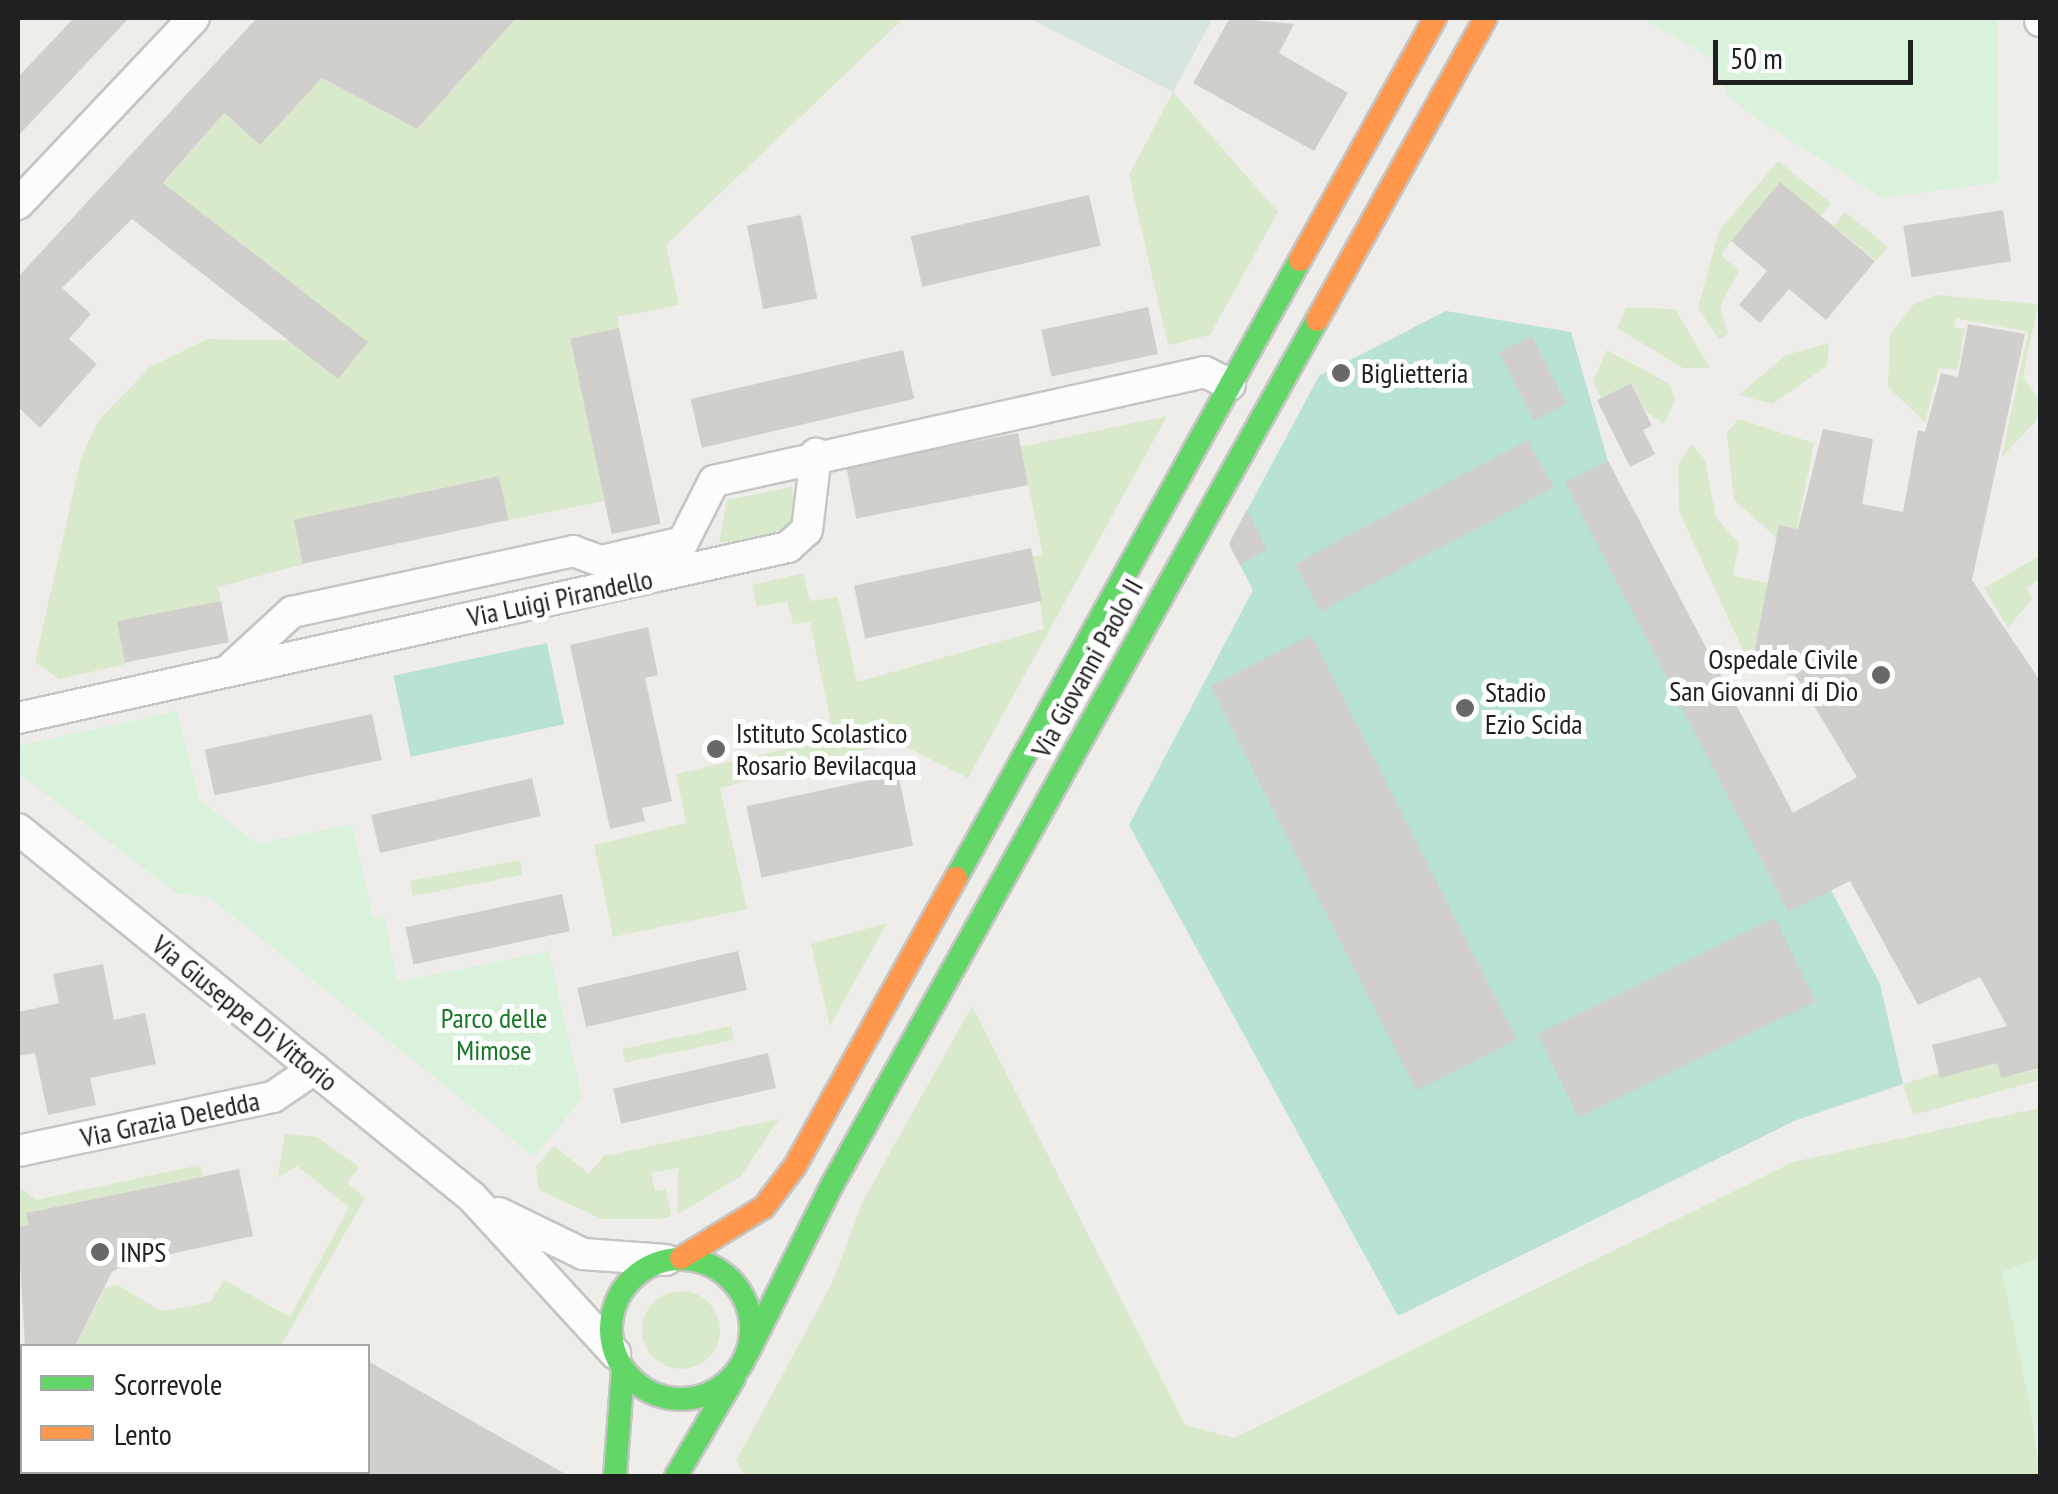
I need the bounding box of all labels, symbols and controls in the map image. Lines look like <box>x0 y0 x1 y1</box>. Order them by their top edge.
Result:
scale bar <box>1718 20 1918 82</box>
text: 50 m <box>1730 38 1783 77</box>
place label: Biglietteria <box>1361 356 1468 390</box>
marker: Biglietteria <box>1330 362 1352 384</box>
street label: Via Luigi Pirandello <box>464 562 656 634</box>
street label: Via Giovanni Paolo II <box>1024 573 1150 763</box>
place label: Ospedale Civile San Giovanni di Dio <box>1669 642 1858 708</box>
marker: Ospedale Civile San Giovanni di Dio <box>1868 662 1894 688</box>
place label: Stadio Ezio Scida <box>1485 675 1583 741</box>
marker: Stadio Ezio Scida <box>1454 697 1476 719</box>
place label: Istituto Scolastico Rosario Bevilacqua <box>736 716 917 782</box>
marker: Istituto Scolastico Rosario Bevilacqua <box>705 738 727 760</box>
street label: Via Giuseppe Di Vittorio <box>145 928 345 1098</box>
park label: Parco delle Mimose <box>441 1001 547 1067</box>
street label: Via Grazia Deledda <box>78 1084 262 1154</box>
place label: INPS <box>120 1235 166 1269</box>
marker: INPS <box>89 1241 111 1263</box>
legend <box>20 1344 370 1474</box>
text: Scorrevole <box>114 1364 222 1403</box>
text: Lento <box>114 1414 172 1453</box>

